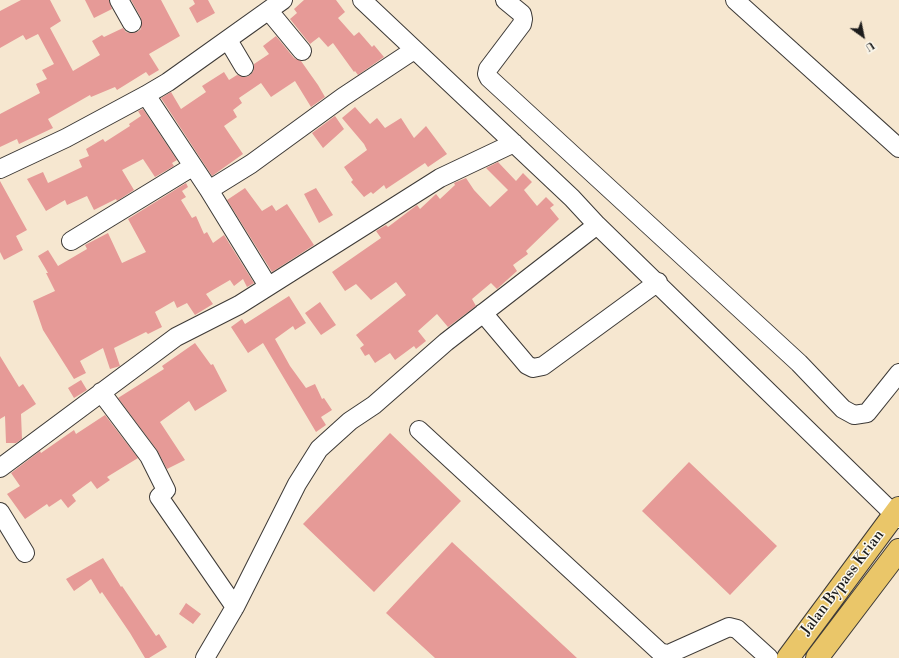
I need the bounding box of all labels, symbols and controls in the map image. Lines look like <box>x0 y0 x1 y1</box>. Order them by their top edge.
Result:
north arrow <box>843 16 883 56</box>
text: U <box>862 38 877 54</box>
street label: Jalan Bypass Krian <box>798 527 888 639</box>

